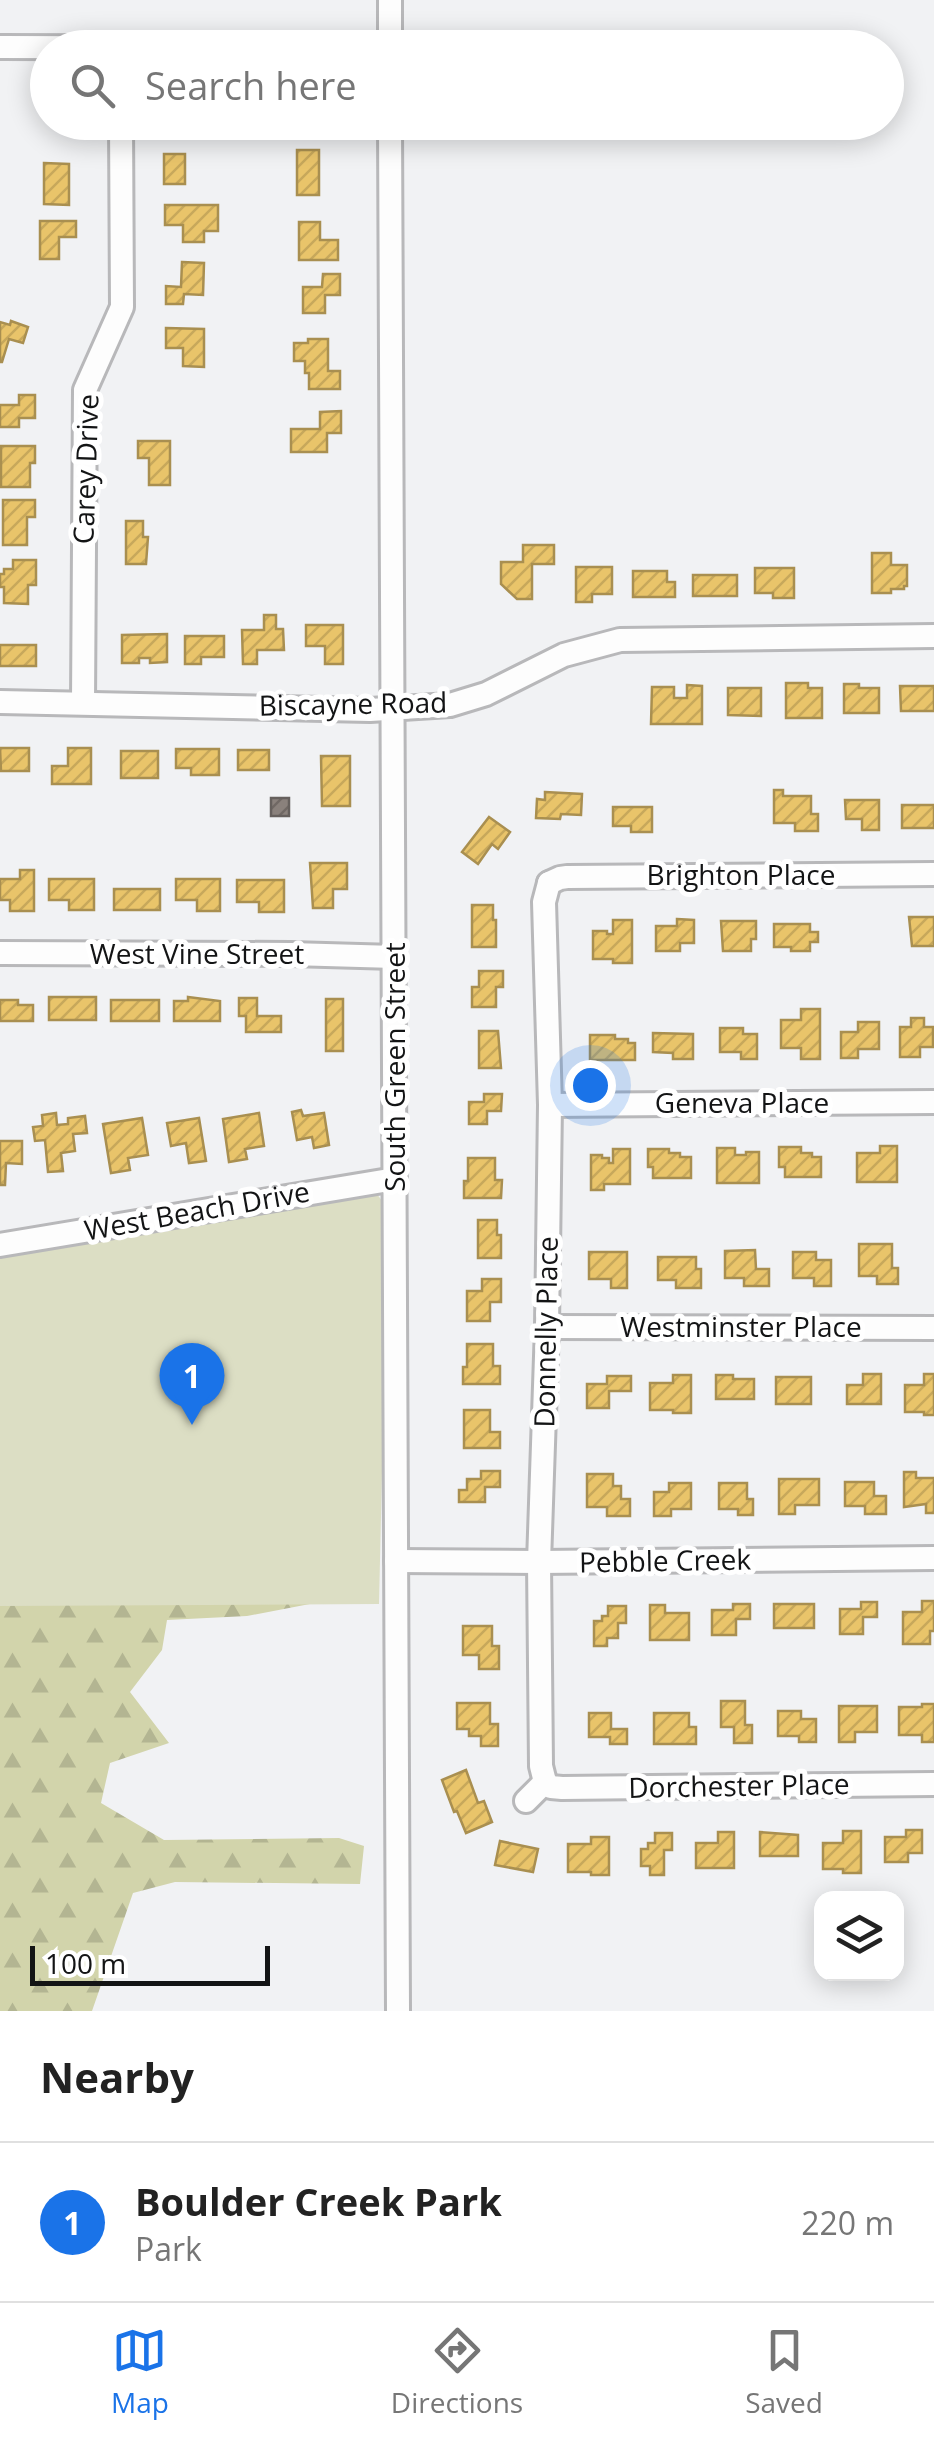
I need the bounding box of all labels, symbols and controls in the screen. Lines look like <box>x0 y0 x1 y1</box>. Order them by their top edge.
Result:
search box <box>30 30 904 140</box>
icon: search <box>65 58 120 113</box>
text: Search here <box>145 59 357 111</box>
street label: Carey Drive <box>63 393 107 545</box>
street label: Biscayne Road <box>258 682 448 724</box>
street label: Brighton Place <box>647 855 835 893</box>
street label: West Vine Street <box>90 934 304 972</box>
street label: South Green Street <box>375 942 413 1192</box>
your location <box>565 1060 616 1111</box>
street label: Geneva Place <box>655 1083 829 1121</box>
street label: West Beach Drive <box>81 1172 312 1249</box>
street label: Donnelly Place <box>524 1236 566 1428</box>
street label: Westminster Place <box>620 1307 862 1345</box>
pin: 1 <box>160 1342 224 1425</box>
street label: Pebble Creek <box>579 1539 752 1580</box>
street label: Dorchester Place <box>628 1764 850 1806</box>
map controls <box>814 1891 904 1981</box>
button: layers <box>814 1891 904 1981</box>
scale bar <box>30 1941 270 1986</box>
text: 100 m <box>45 1944 126 1982</box>
text: Nearby <box>40 2048 194 2105</box>
text: Boulder Creek Park <box>135 2175 502 2227</box>
text: 1 <box>63 2201 82 2244</box>
text: 220 m <box>801 2201 894 2244</box>
text: Park <box>135 2227 202 2270</box>
tab: Map <box>111 2323 169 2421</box>
tab: Directions <box>391 2323 523 2421</box>
tab: Saved <box>745 2323 823 2421</box>

